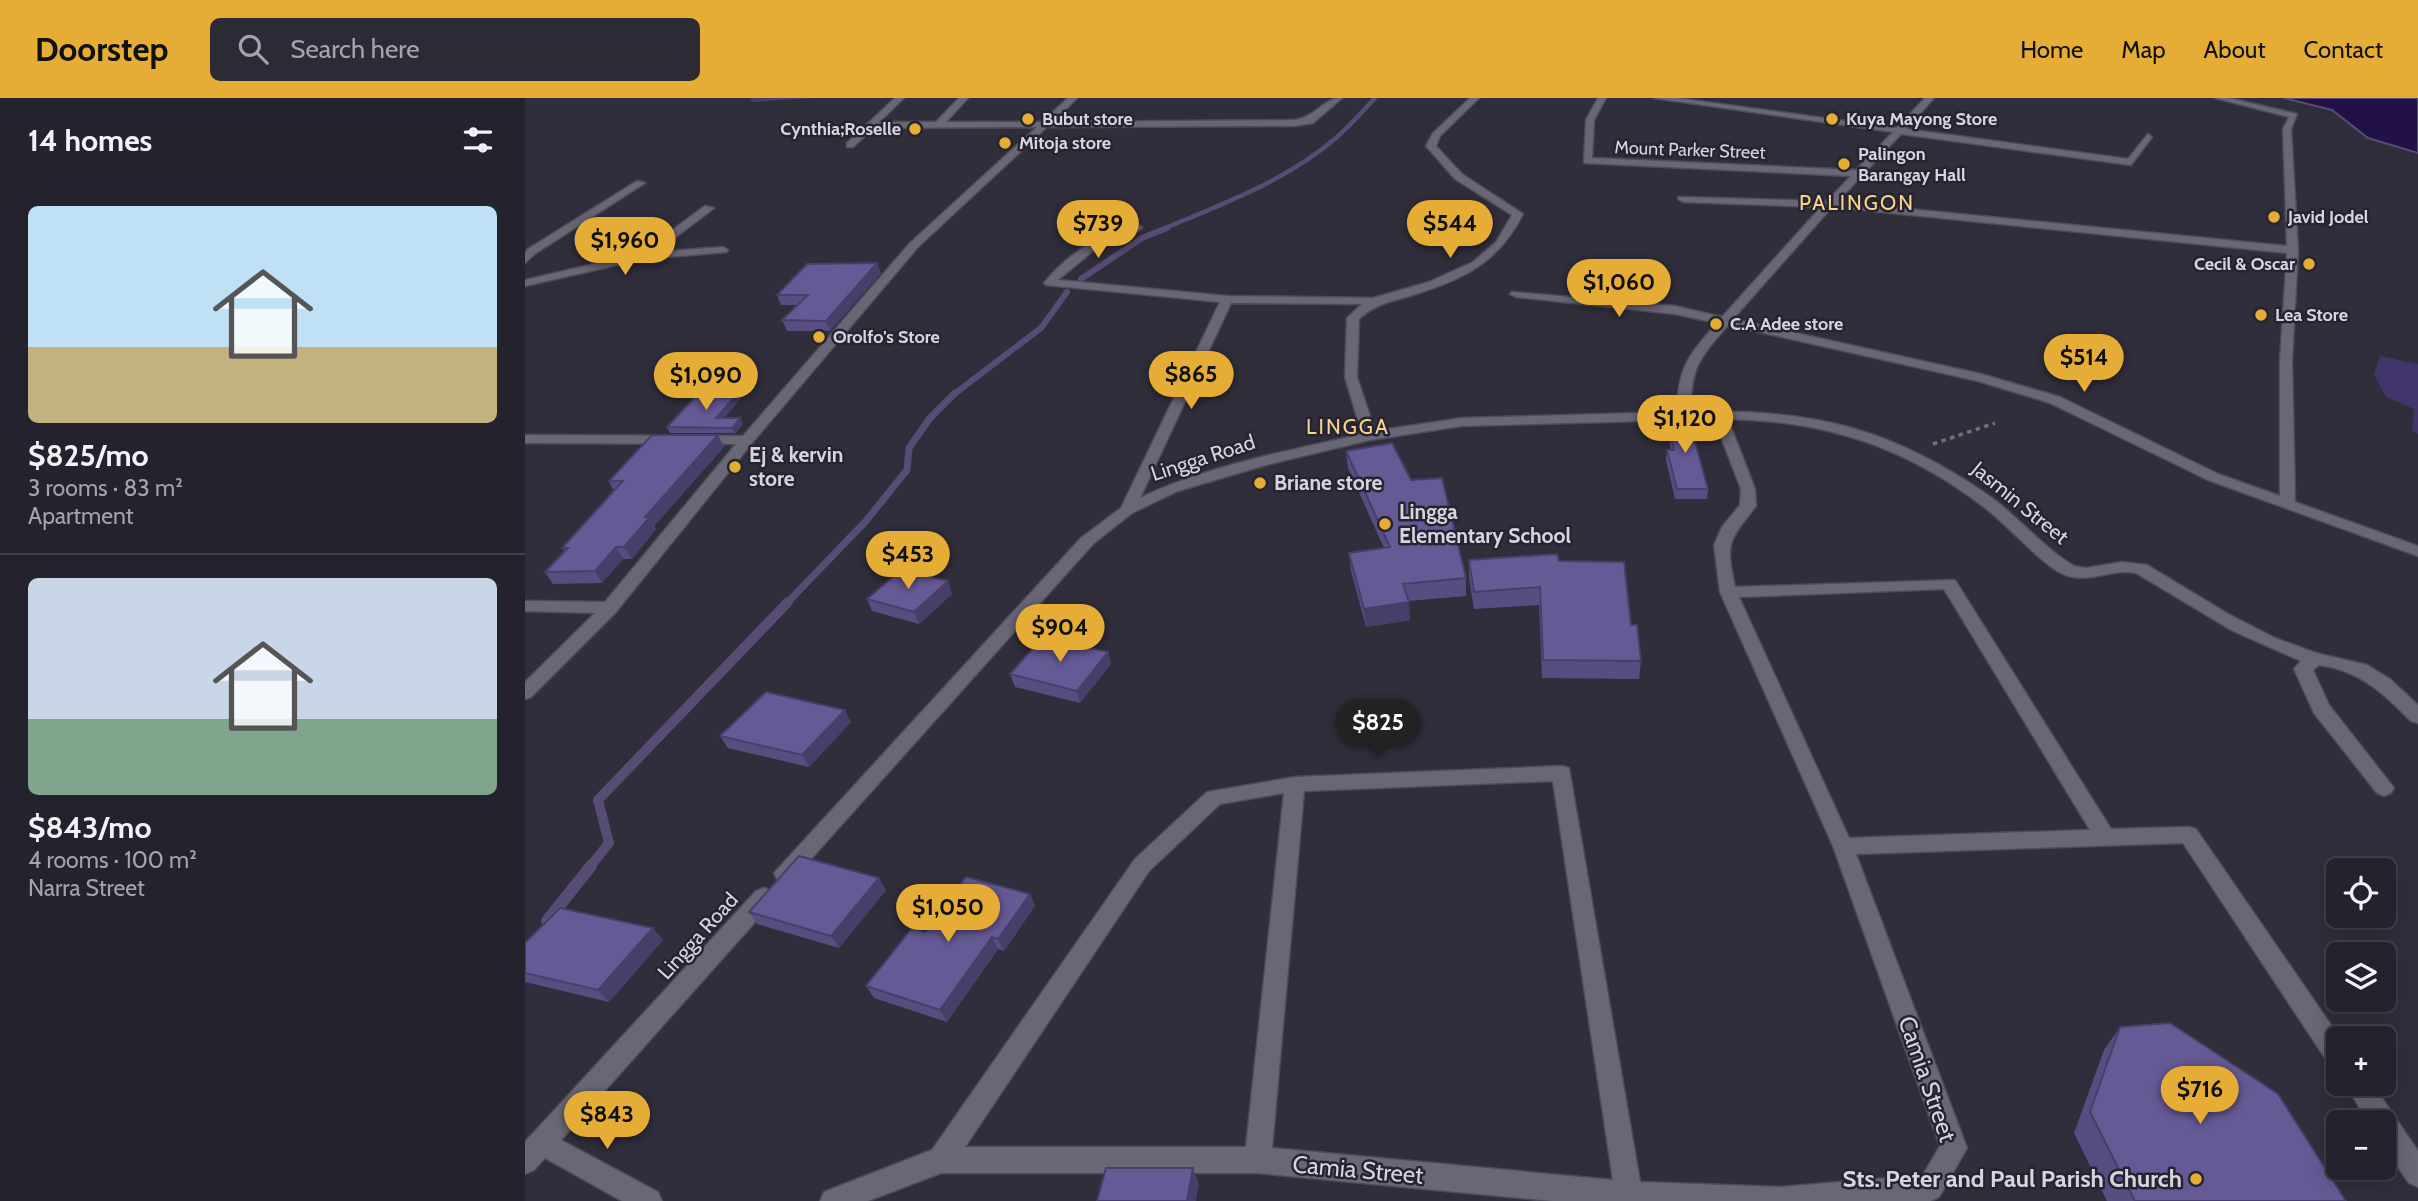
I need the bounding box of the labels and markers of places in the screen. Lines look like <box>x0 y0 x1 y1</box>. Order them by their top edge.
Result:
place label: Bubut store <box>1042 108 1133 130</box>
place label: Kuya Mayong Store <box>1846 108 1997 130</box>
marker: Bubut store <box>1020 111 1036 127</box>
marker: Kuya Mayong Store <box>1824 111 1840 127</box>
place label: Cynthia;Roselle <box>780 118 901 140</box>
marker: Cynthia;Roselle <box>907 121 923 137</box>
place label: Mitoja store <box>1019 132 1111 154</box>
marker: Mitoja store <box>997 135 1013 151</box>
place label: Palingon Barangay Hall <box>1858 143 1966 186</box>
marker: Palingon Barangay Hall <box>1836 156 1852 172</box>
pin: $739 <box>1057 200 1139 260</box>
pin: $544 <box>1409 200 1491 260</box>
place label: Javid Jodel <box>2287 206 2369 228</box>
marker: Javid Jodel <box>2266 209 2282 225</box>
pin: $1,960 <box>568 218 682 277</box>
place label: Cecil & Oscar <box>2194 253 2295 275</box>
marker: Cecil & Oscar <box>2301 256 2317 272</box>
pin: $1,060 <box>1562 260 1676 319</box>
place label: Lea Store <box>2275 304 2348 326</box>
marker: Lea Store <box>2253 307 2269 323</box>
place label: C.A Adee store <box>1730 313 1843 335</box>
marker: C.A Adee store <box>1708 316 1724 332</box>
place label: Orolfo's Store <box>833 326 940 348</box>
marker: Orolfo's Store <box>811 329 827 345</box>
pin: $514 <box>2043 334 2125 394</box>
pin: $1,090 <box>649 352 763 412</box>
pin: $865 <box>1150 352 1232 411</box>
pin: $1,120 <box>1628 396 1742 455</box>
place label: Ej & kervin store <box>749 442 843 491</box>
marker: Ej & kervin store <box>727 459 743 475</box>
place label: Briane store <box>1274 470 1382 495</box>
marker: Briane store <box>1252 475 1268 491</box>
place label: Lingga Elementary School <box>1399 499 1572 548</box>
marker: Lingga Elementary School <box>1377 516 1393 532</box>
pin: $453 <box>867 532 949 591</box>
pin: $904 <box>1019 604 1101 664</box>
pin: $825 <box>1337 700 1419 759</box>
pin: $1,050 <box>891 884 1005 944</box>
pin: $716 <box>2159 1066 2241 1126</box>
pin: $843 <box>566 1091 648 1151</box>
place label: Sts. Peter and Paul Parish Church <box>1843 1164 2182 1193</box>
marker: Sts. Peter and Paul Parish Church <box>2188 1171 2204 1187</box>

